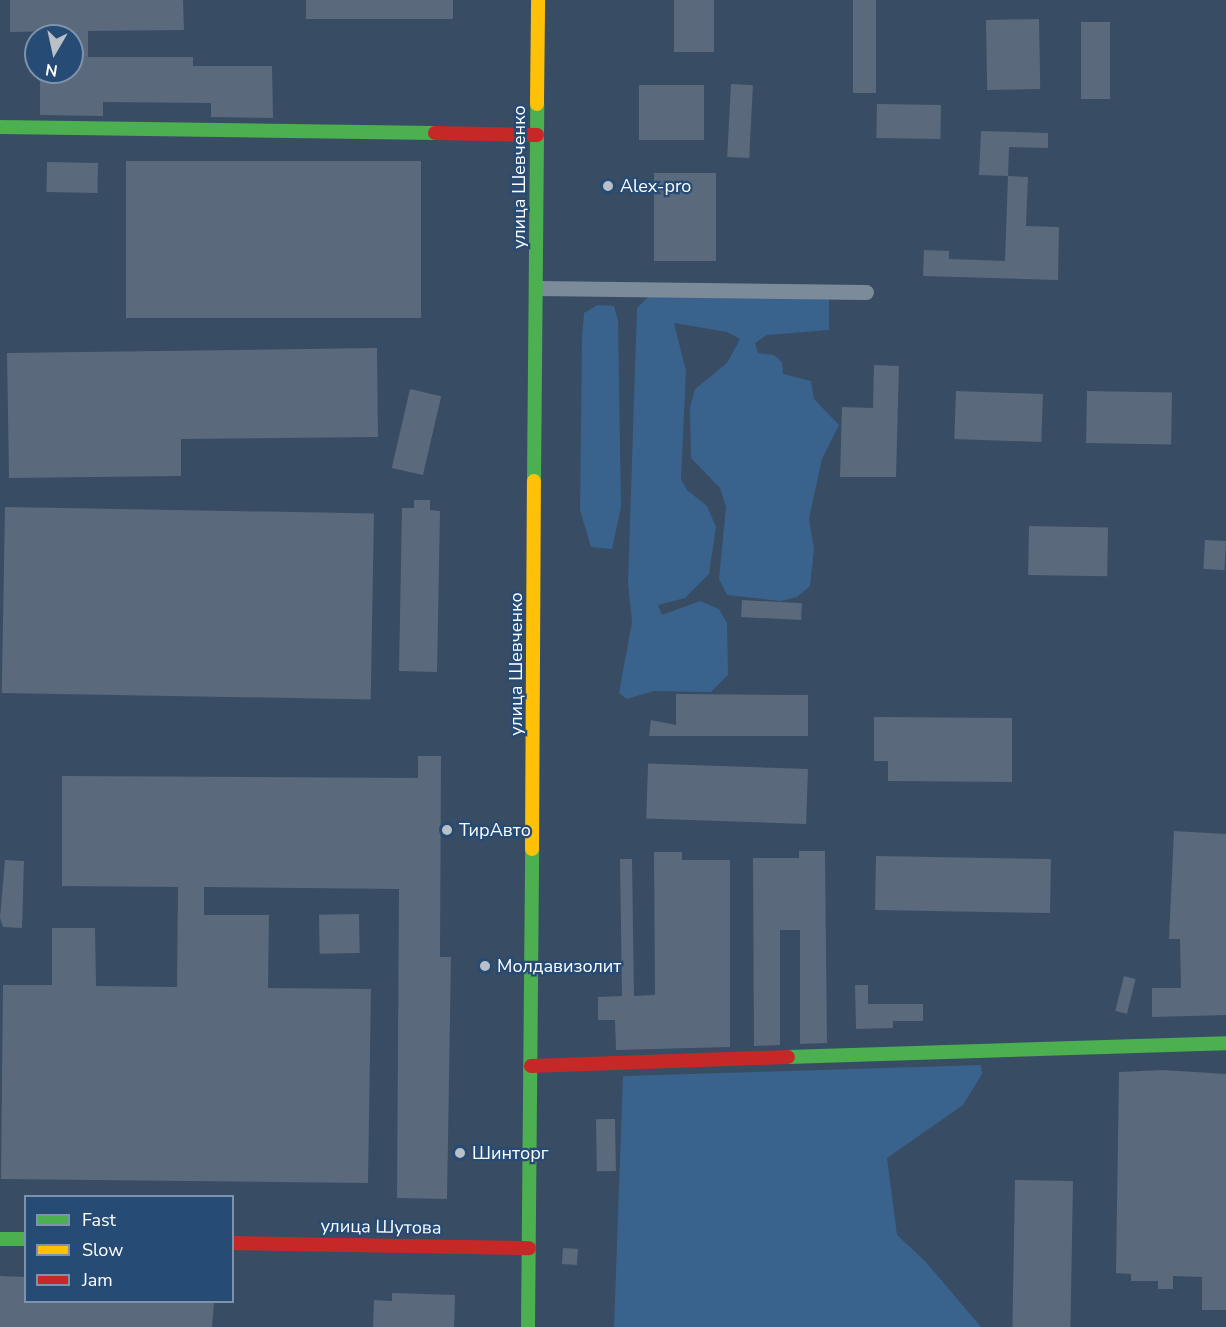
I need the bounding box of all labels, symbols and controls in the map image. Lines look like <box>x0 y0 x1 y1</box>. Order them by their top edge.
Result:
north arrow <box>24 24 84 84</box>
text: N <box>44 58 59 82</box>
street label: улица Шевченко <box>508 105 530 249</box>
place label: Alex-pro <box>620 175 691 197</box>
marker: Alex-pro <box>601 179 615 193</box>
street label: улица Шевченко <box>505 592 527 736</box>
place label: ТирАвто <box>459 819 531 841</box>
marker: ТирАвто <box>440 823 454 837</box>
place label: Молдавизолит <box>497 955 621 977</box>
marker: Молдавизолит <box>478 959 492 973</box>
place label: Шинторг <box>472 1142 549 1164</box>
marker: Шинторг <box>453 1146 467 1160</box>
legend <box>24 1195 234 1303</box>
text: Fast <box>82 1208 116 1232</box>
street label: улица Шутова <box>320 1215 442 1239</box>
text: Slow <box>82 1238 123 1262</box>
text: Jam <box>82 1268 113 1292</box>

